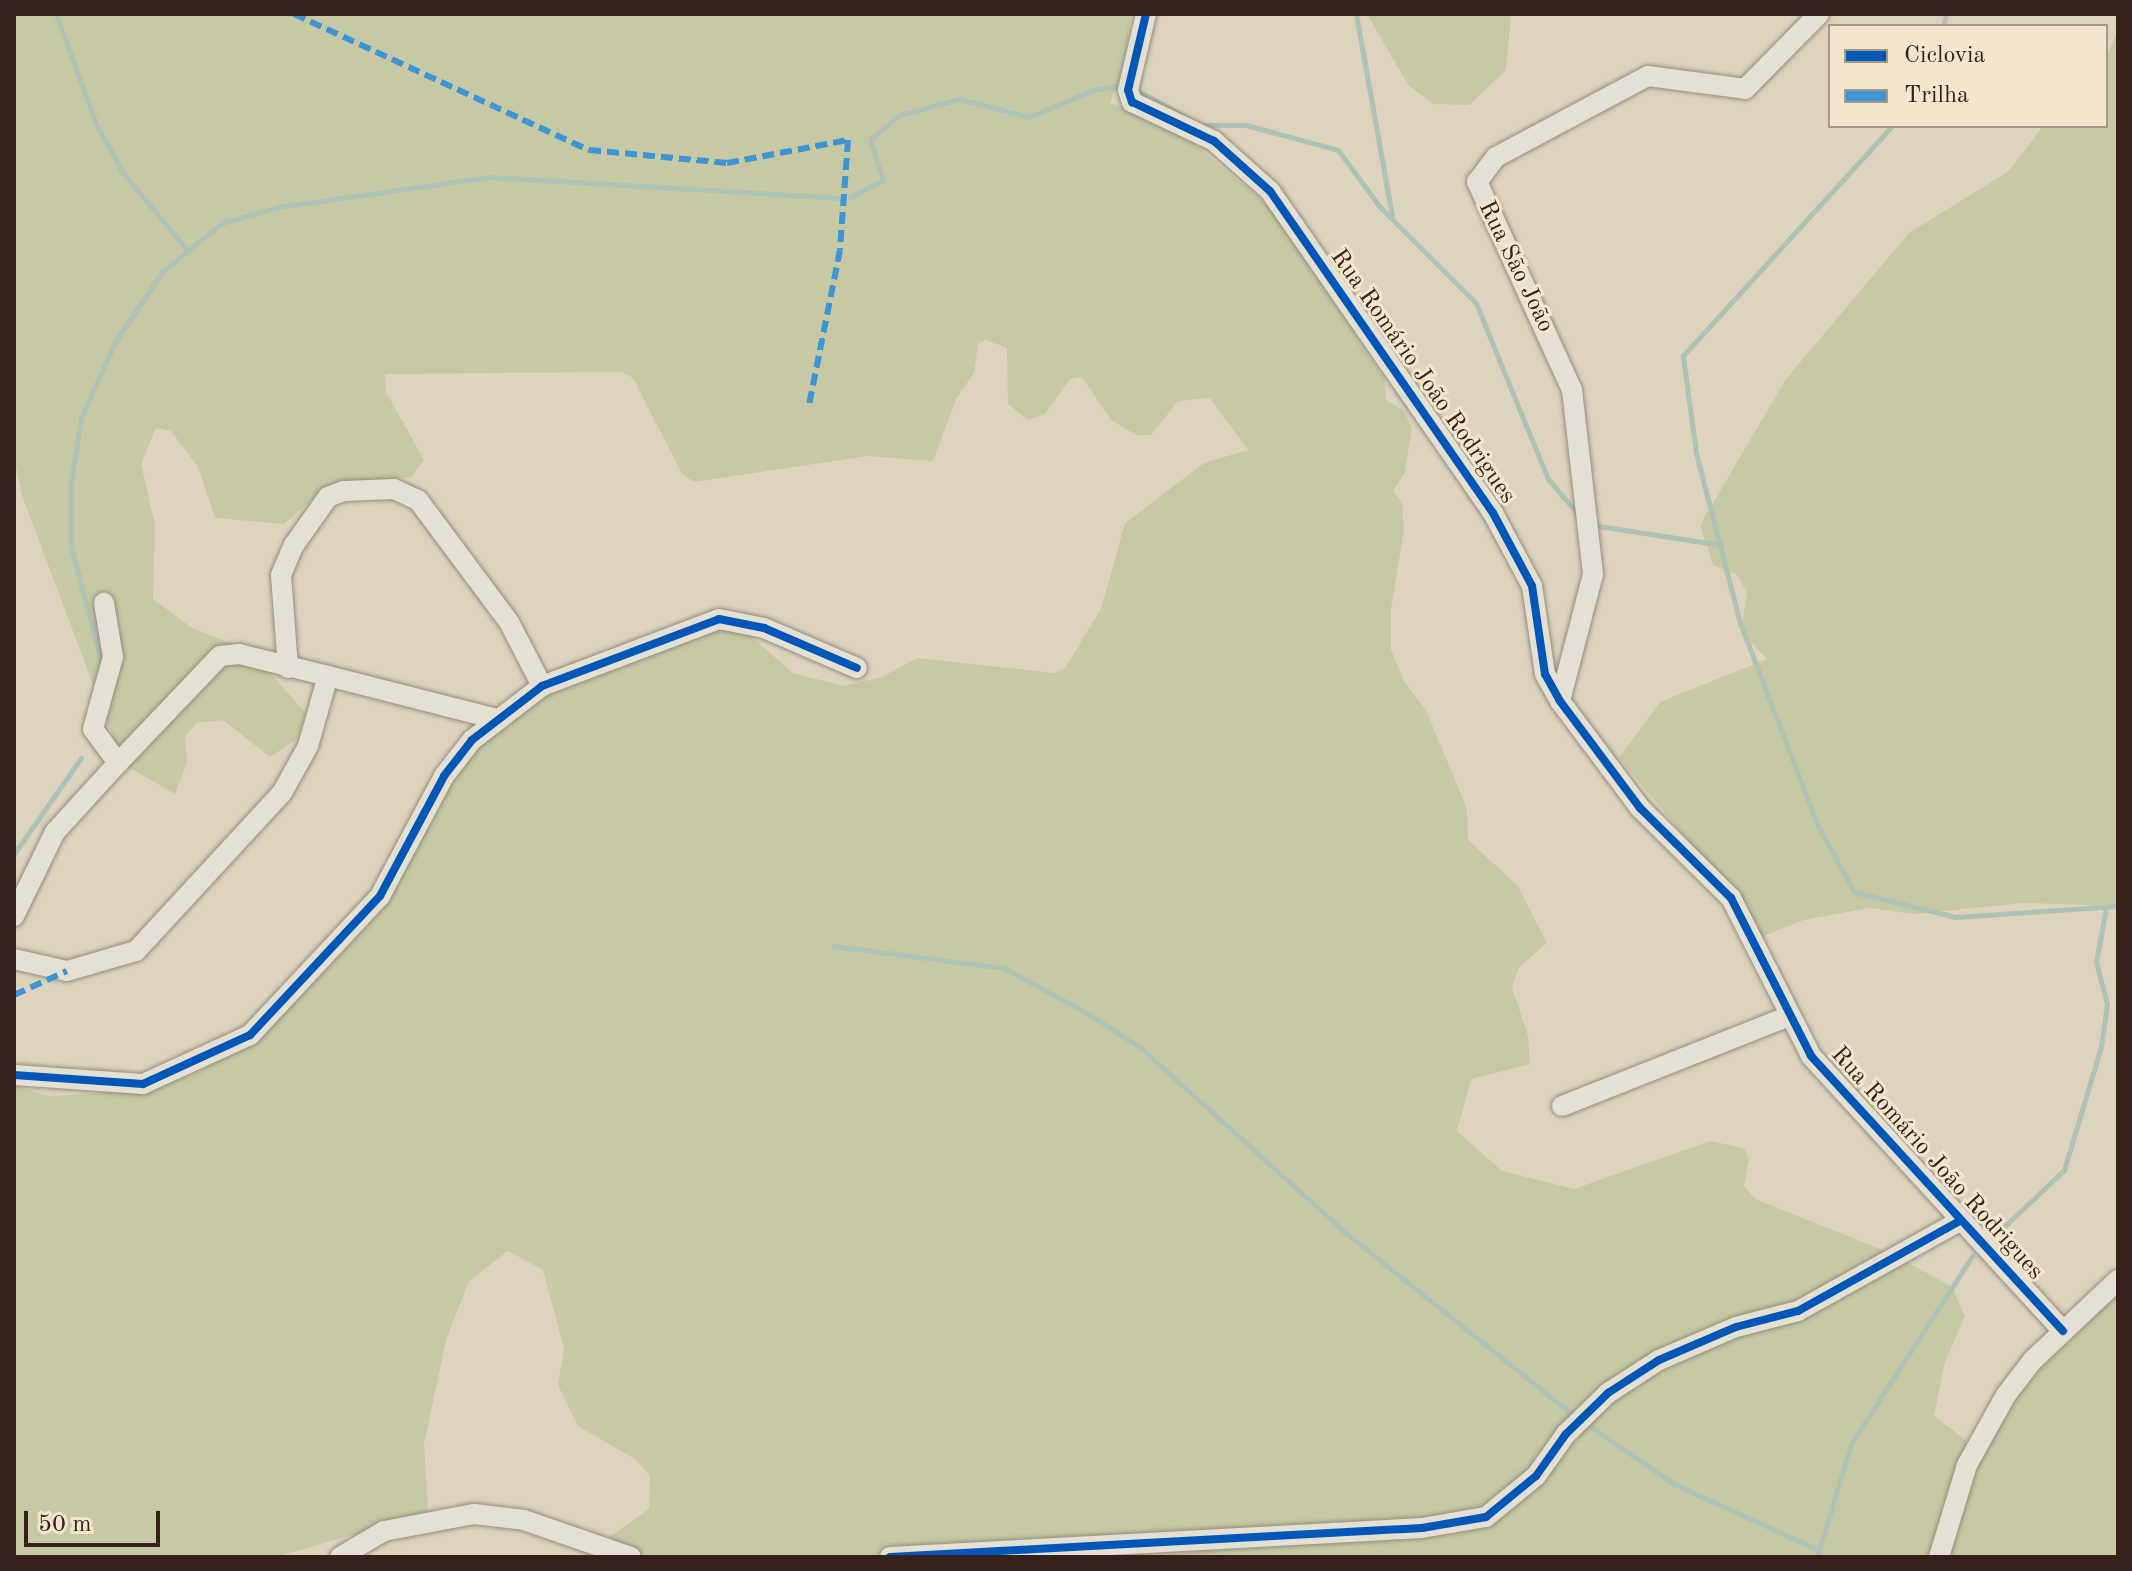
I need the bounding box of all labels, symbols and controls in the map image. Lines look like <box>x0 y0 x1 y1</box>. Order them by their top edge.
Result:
legend <box>1828 24 2108 128</box>
text: Ciclovia <box>1904 44 1985 68</box>
text: Trilha <box>1904 84 1969 108</box>
street label: Rua São João <box>1471 197 1559 337</box>
street label: Rua Romário João Rodrigues <box>1323 244 1521 510</box>
street label: Rua Romário João Rodrigues <box>1824 1041 2048 1287</box>
scale bar <box>28 1495 164 1545</box>
text: 50 m <box>38 1513 92 1537</box>

